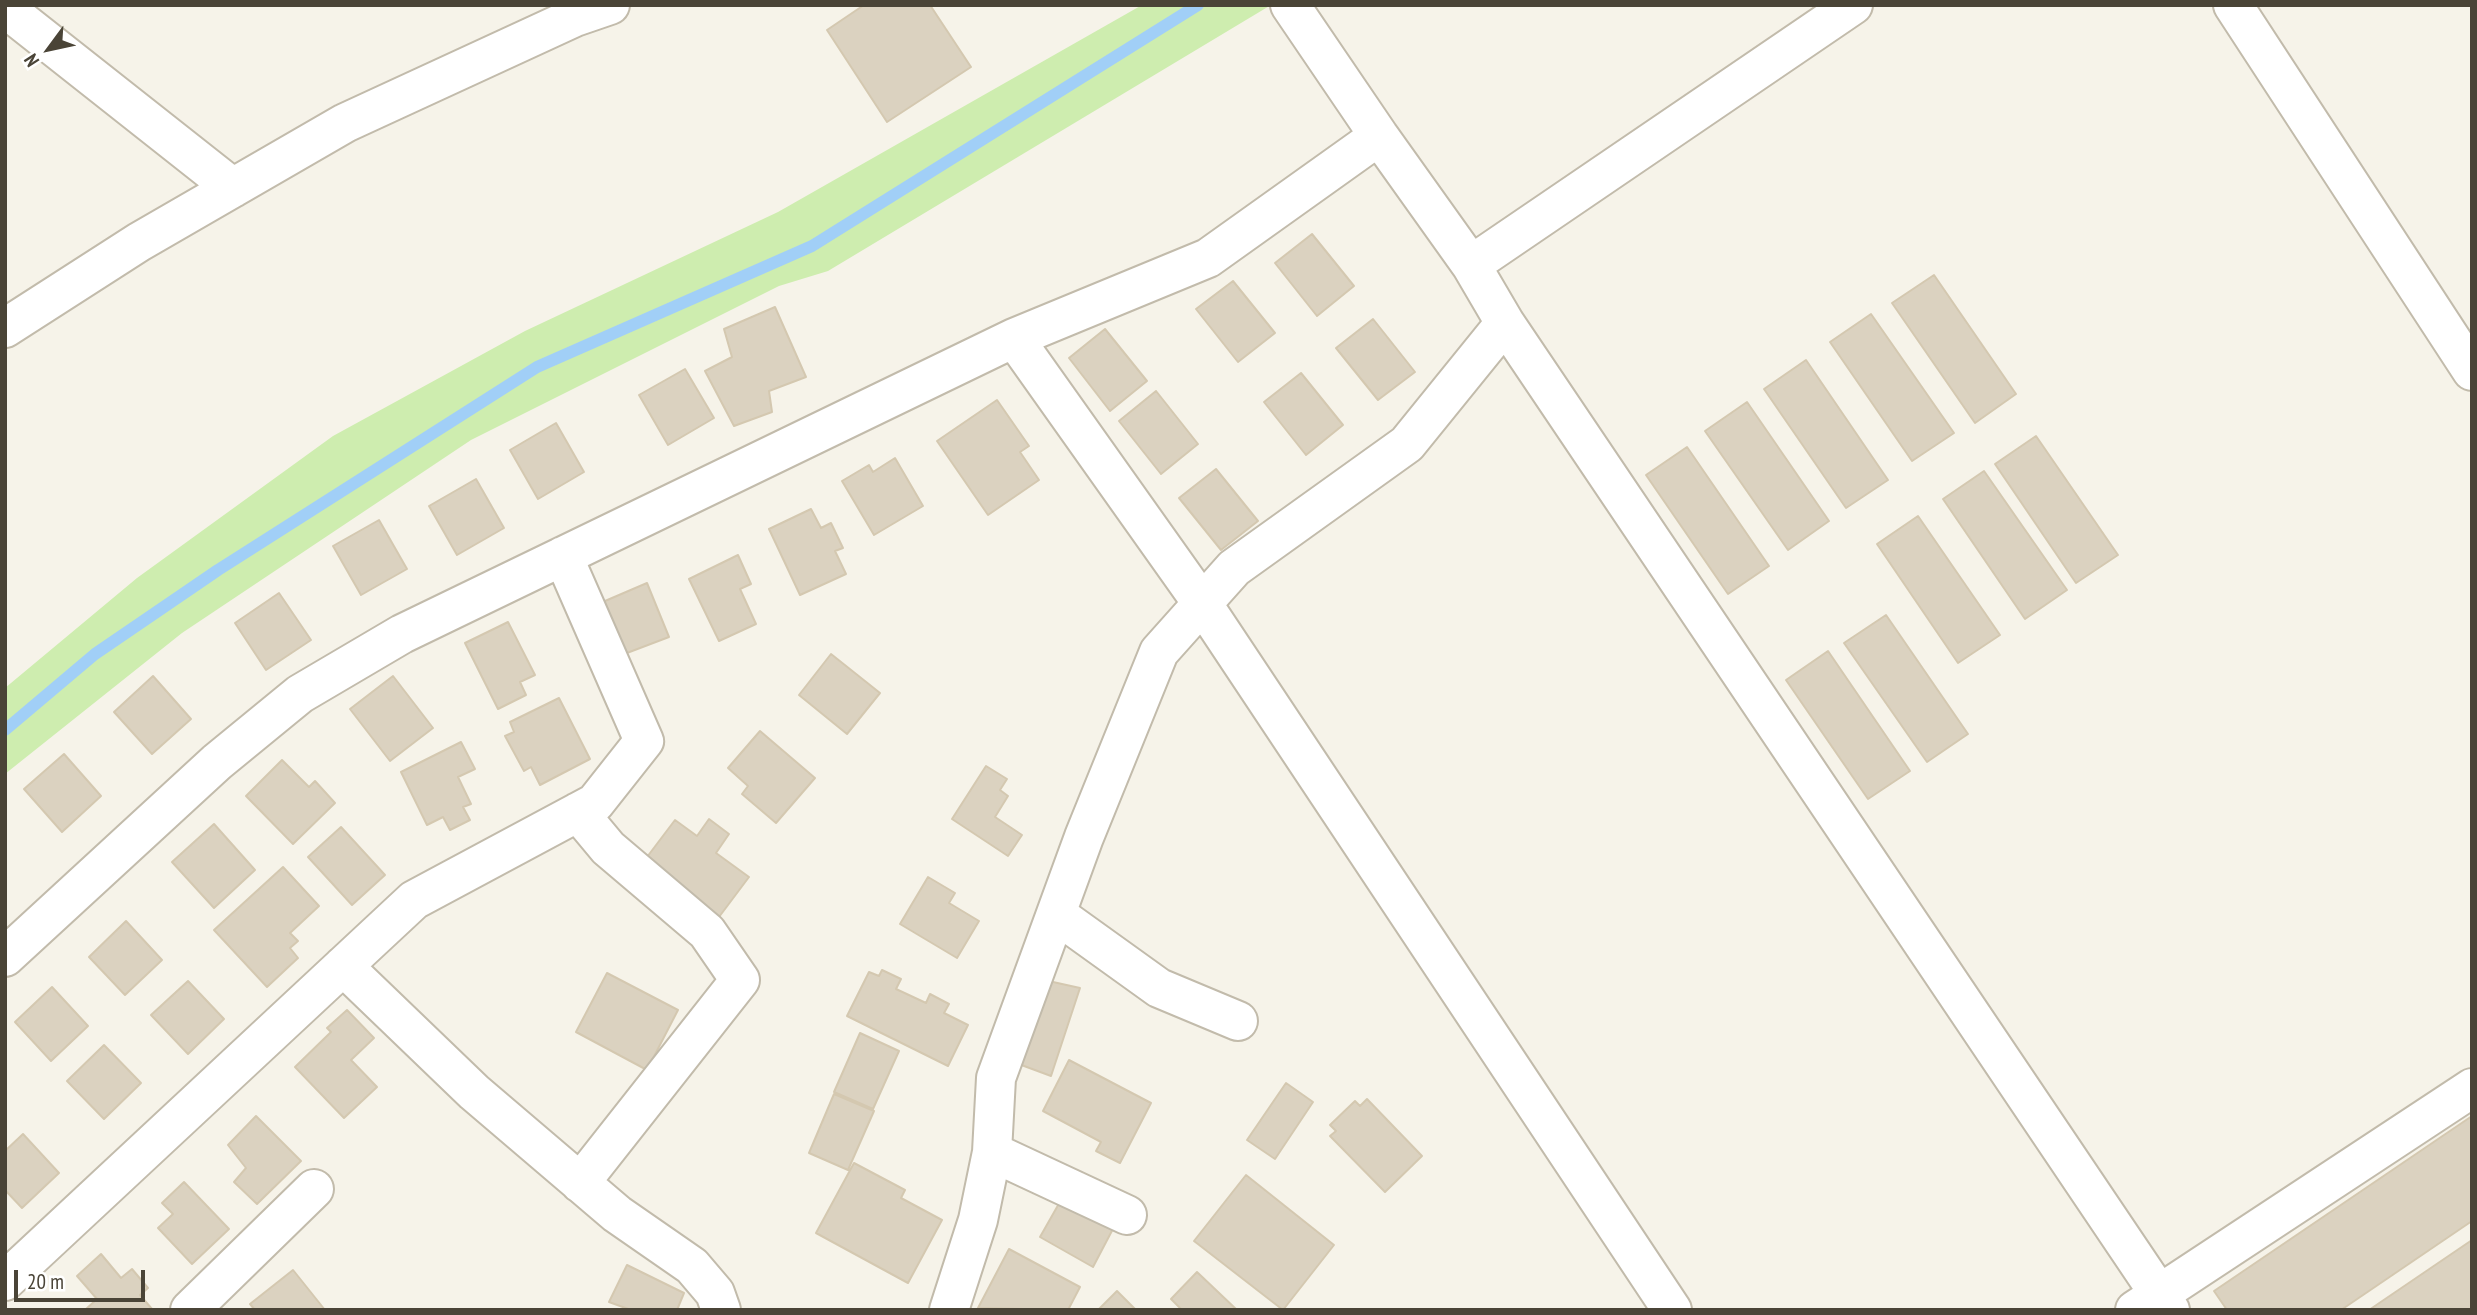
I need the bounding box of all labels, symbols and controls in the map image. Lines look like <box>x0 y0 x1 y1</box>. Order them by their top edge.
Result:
north arrow <box>14 14 84 84</box>
text: N <box>19 50 44 71</box>
scale bar <box>18 1256 149 1300</box>
text: 20 m <box>27 1268 64 1295</box>

